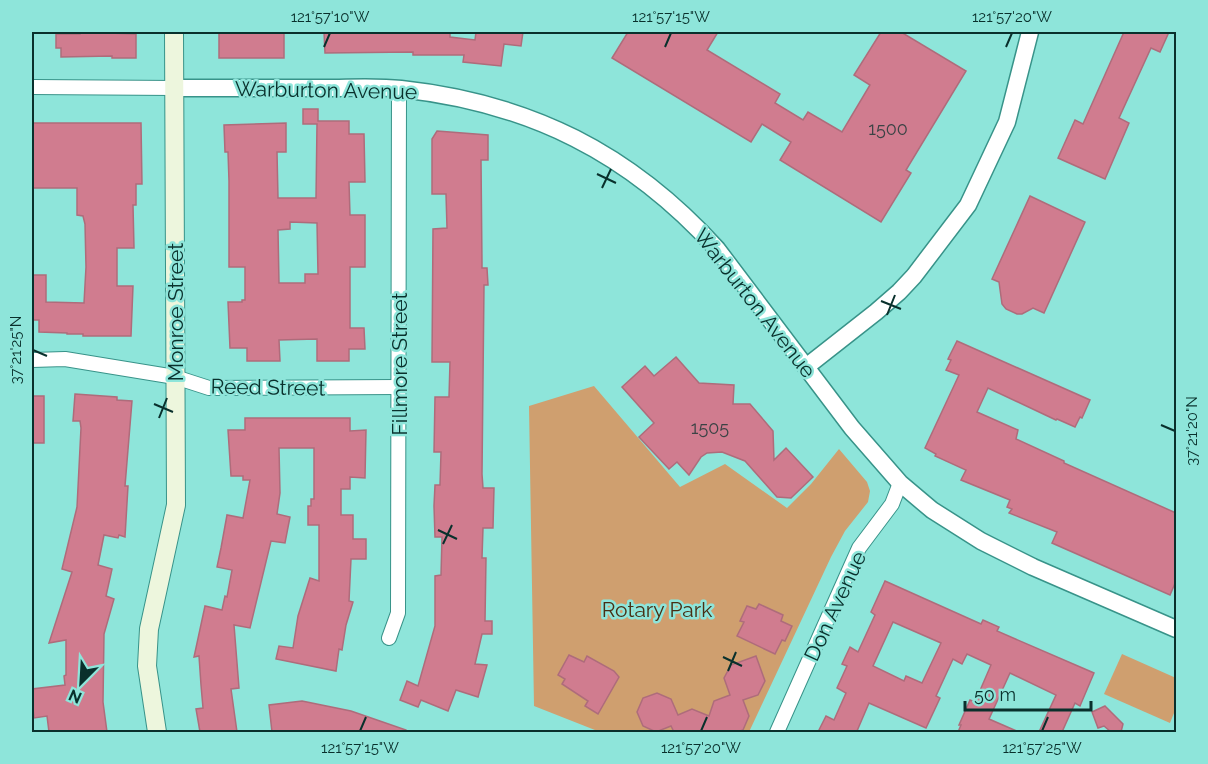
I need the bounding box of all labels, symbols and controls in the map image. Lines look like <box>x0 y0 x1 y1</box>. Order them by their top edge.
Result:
text: 121°57'10"W <box>291 8 370 26</box>
text: 121°57'15"W <box>632 8 710 26</box>
text: 121°57'20"W <box>972 8 1052 26</box>
street label: Warburton Avenue <box>235 76 417 104</box>
house number: 1500 <box>868 118 908 139</box>
street label: Warburton Avenue <box>689 223 821 383</box>
street label: Monroe Street <box>163 243 188 381</box>
street label: Fillmore Street <box>387 292 412 436</box>
text: 37°21'25"N <box>7 316 25 384</box>
street label: Reed Street <box>210 374 326 400</box>
text: 37°21'20"N <box>1183 396 1201 466</box>
house number: 1505 <box>691 417 729 438</box>
street label: Don Avenue <box>799 547 871 665</box>
park label: Rotary Park <box>602 597 712 622</box>
north arrow <box>51 653 111 713</box>
scale bar <box>965 674 1091 712</box>
text: 50 m <box>974 684 1016 705</box>
text: N <box>66 685 85 707</box>
text: 121°57'15"W <box>321 739 399 757</box>
text: 121°57'20"W <box>661 739 741 757</box>
text: 121°57'25"W <box>1002 739 1082 757</box>

